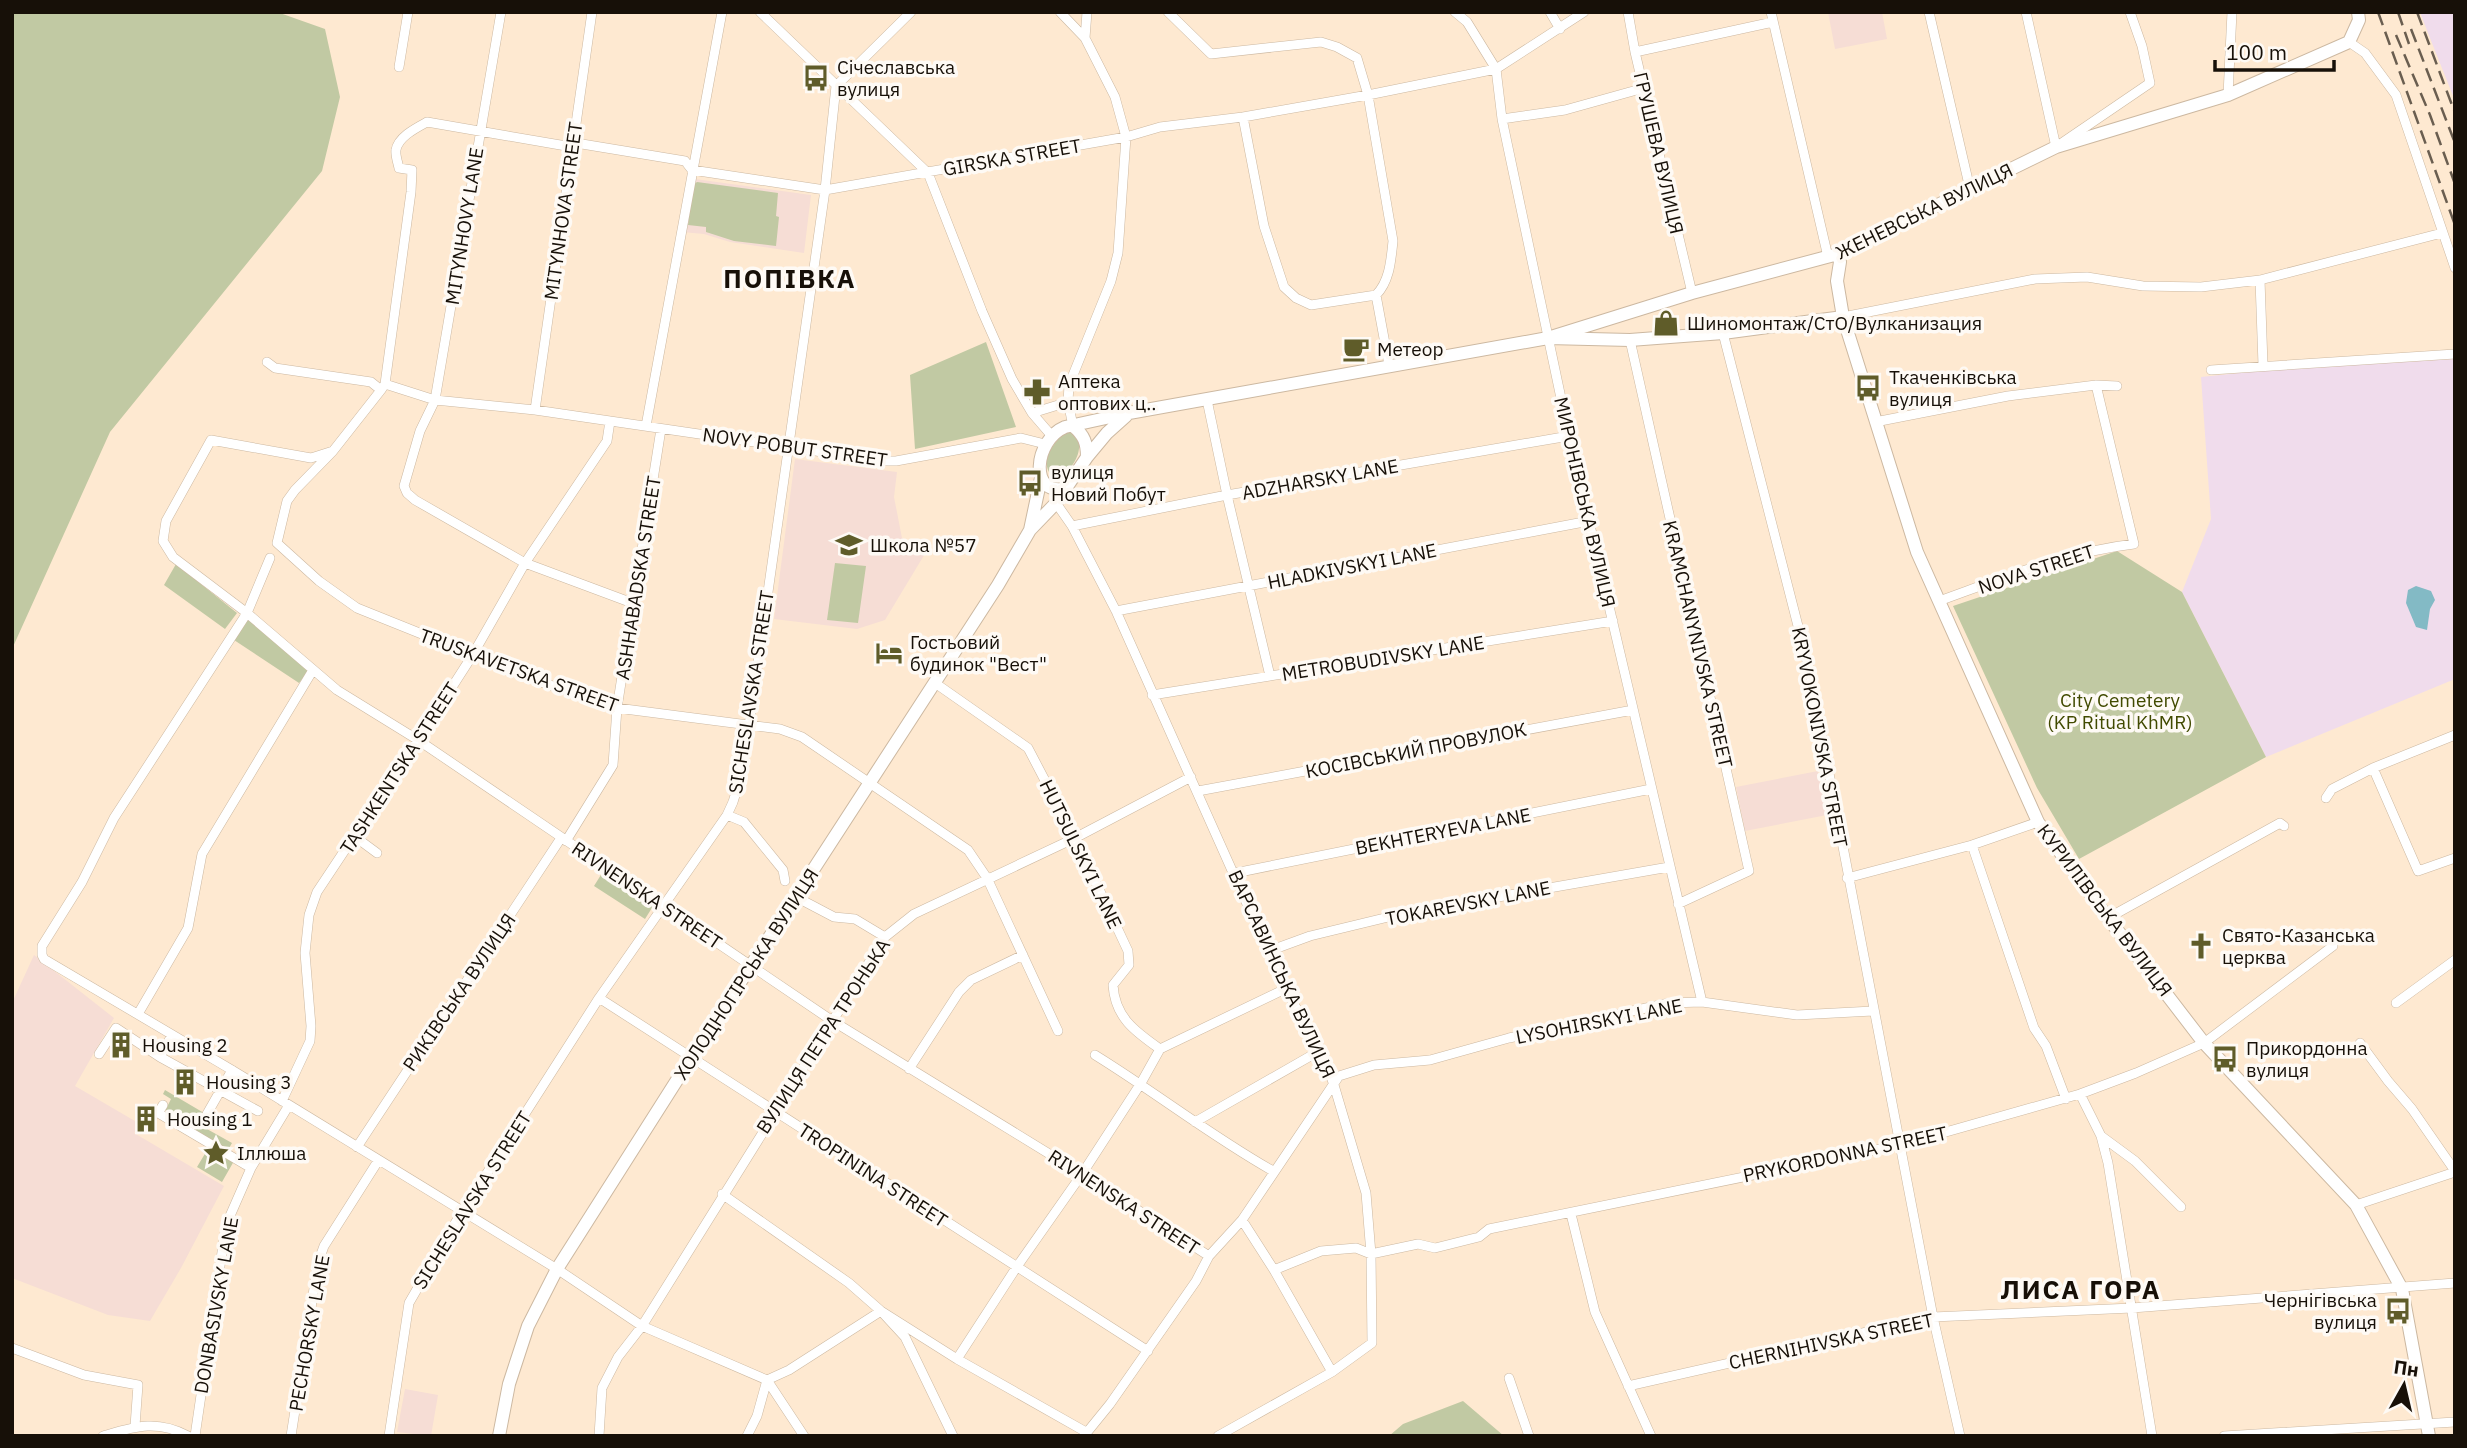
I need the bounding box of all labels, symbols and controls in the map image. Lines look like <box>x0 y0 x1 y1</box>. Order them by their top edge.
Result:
scale bar <box>2215 28 2334 72</box>
text: 100 m <box>2226 38 2287 66</box>
place label: Січеславська вулиця <box>837 55 955 101</box>
bus stop icon: Січеславська вулиця <box>801 63 831 93</box>
street label: ГРУШЕВА ВУЛИЦЯ <box>1629 70 1689 236</box>
street label: MITYNHOVA STREET <box>539 120 587 302</box>
street label: GIRSKA STREET <box>941 133 1083 181</box>
street label: MITYNHOVY LANE <box>440 146 488 306</box>
street label: ЖЕНЕВСЬКА ВУЛИЦЯ <box>1831 158 2017 264</box>
district label: ПОПІВКА <box>723 261 857 295</box>
shop icon: Шиномонтаж/СтО/Вулканизация <box>1651 308 1681 338</box>
place label: Шиномонтаж/СтО/Вулканизация <box>1687 311 1982 335</box>
cafe icon: Метеор <box>1341 334 1371 364</box>
place label: Метеор <box>1377 337 1443 361</box>
place label: Ткаченківська вулиця <box>1889 365 2017 411</box>
place label: Аптека оптових ц‥ <box>1058 369 1156 415</box>
bus stop icon: Ткаченківська вулиця <box>1853 373 1883 403</box>
pharmacy icon: Аптека оптових ц‥ <box>1022 377 1052 407</box>
street label: МИРОНІВСЬКА ВУЛИЦЯ <box>1549 394 1621 610</box>
street label: NOVY POBUT STREET <box>701 422 889 472</box>
street label: ADZHARSKY LANE <box>1240 453 1400 505</box>
place label: вулиця Новий Побут <box>1051 460 1166 506</box>
bus stop icon: вулиця Новий Побут <box>1015 468 1045 498</box>
street label: ASHHABADSKA STREET <box>610 474 666 682</box>
street label: KRAMCHANYNIVSKA STREET <box>1658 518 1738 770</box>
school or university icon: Школа №57 <box>834 530 864 560</box>
place label: Школа №57 <box>870 533 977 557</box>
street label: HLADKIVSKYI LANE <box>1265 538 1439 594</box>
street label: NOVA STREET <box>1975 539 2097 599</box>
street label: SICHESLAVSKA STREET <box>723 589 779 795</box>
street label: TRUSKAVETSKA STREET <box>416 623 622 717</box>
street label: KRYVOKONIVSKA STREET <box>1787 625 1853 849</box>
place label: Гостьовий будинок "Вест" <box>910 630 1047 676</box>
street label: METROBUDIVSKY LANE <box>1280 630 1486 686</box>
hotel icon: Гостьовий будинок "Вест" <box>874 638 904 668</box>
street label: TASHKENTSKA STREET <box>334 677 464 858</box>
park label: City Cemetery (KP Ritual KhMR) <box>2047 688 2193 734</box>
street label: КОСІВСЬКИЙ ПРОВУЛОК <box>1303 717 1529 783</box>
street label: HUTSULSKYI LANE <box>1034 775 1128 933</box>
street label: BEKHTERYEVA LANE <box>1353 802 1533 860</box>
street label: КУРИЛІВСЬКА ВУЛИЦЯ <box>2032 819 2178 1001</box>
street label: RIVNENSKA STREET <box>567 836 727 954</box>
street label: ХОЛОДНОГІРСЬКА ВУЛИЦЯ <box>669 864 823 1084</box>
street label: ВАРСАВИНСЬКА ВУЛИЦЯ <box>1223 866 1341 1082</box>
street label: TOKAREVSKY LANE <box>1383 875 1553 931</box>
street label: РИКІВСЬКА ВУЛИЦЯ <box>397 908 521 1076</box>
place label: Свято-Казанська церква <box>2222 923 2375 969</box>
church icon: Свято-Казанська церква <box>2186 931 2216 961</box>
street label: ВУЛИЦЯ ПЕТРА ТРОНЬКА <box>751 934 895 1138</box>
street label: LYSOHIRSKYI LANE <box>1514 993 1684 1049</box>
building icon: Housing 2 <box>106 1030 136 1060</box>
place label: Housing 2 <box>142 1033 228 1057</box>
place label: Прикордонна вулиця <box>2246 1036 2368 1082</box>
bus stop icon: Прикордонна вулиця <box>2210 1044 2240 1074</box>
building icon: Housing 3 <box>170 1067 200 1097</box>
place label: Housing 3 <box>206 1070 292 1094</box>
building icon: Housing 1 <box>131 1104 161 1134</box>
place label: Housing 1 <box>167 1107 253 1131</box>
street label: SICHESLAVSKA STREET <box>407 1107 537 1293</box>
street label: TROPININA STREET <box>794 1118 952 1232</box>
street label: PRYKORDONNA STREET <box>1741 1121 1949 1187</box>
place icon: Іллюша <box>201 1138 231 1168</box>
place label: Іллюша <box>237 1141 306 1165</box>
street label: RIVNENSKA STREET <box>1044 1144 1204 1260</box>
street label: DONBASIVSKY LANE <box>189 1215 243 1395</box>
street label: PECHORSKY LANE <box>283 1253 335 1413</box>
district label: ЛИСА ГОРА <box>2001 1272 2161 1306</box>
place label: Чернігівська вулиця <box>2264 1288 2377 1334</box>
bus stop icon: Чернігівська вулиця <box>2383 1296 2413 1326</box>
street label: CHERNIHIVSKA STREET <box>1727 1308 1936 1374</box>
north arrow <box>2369 1350 2439 1420</box>
text: Пн <box>2392 1355 2420 1382</box>

